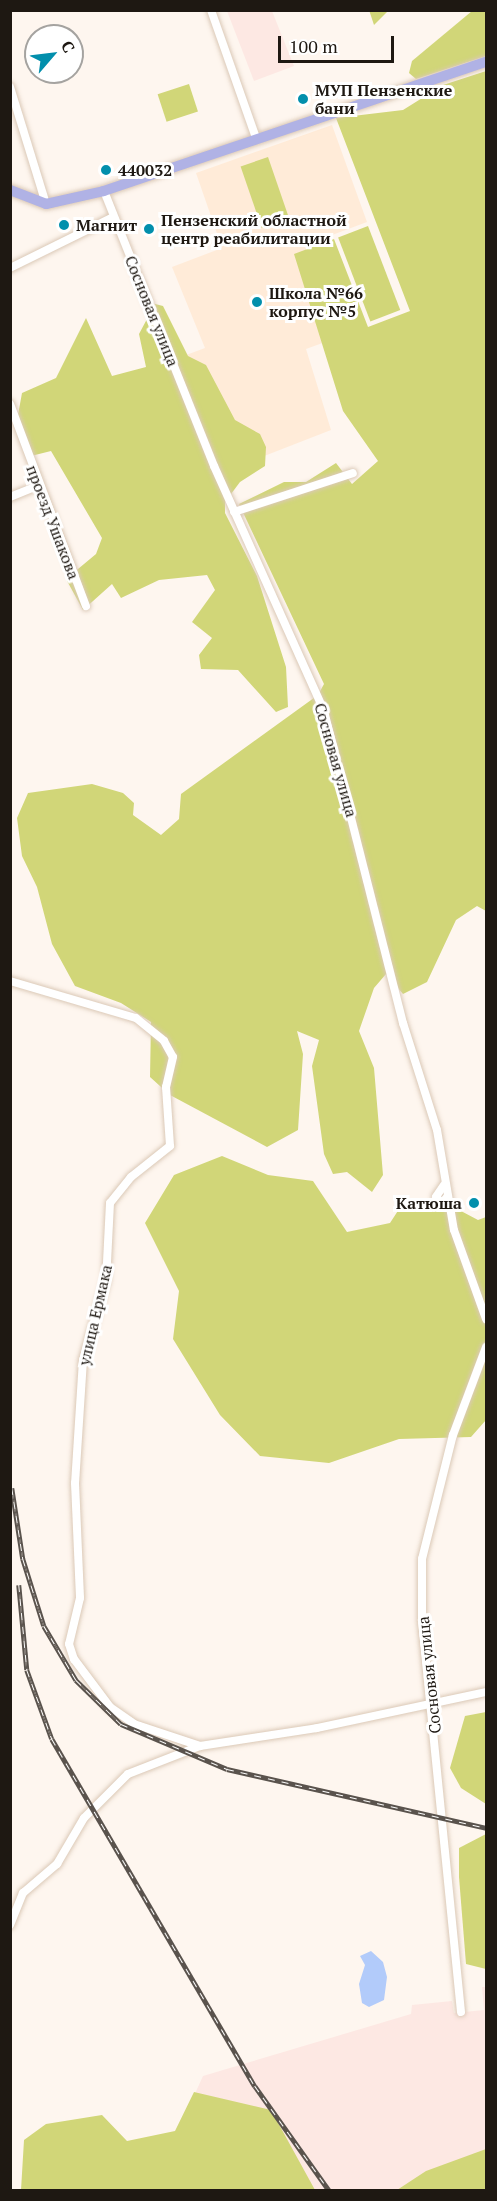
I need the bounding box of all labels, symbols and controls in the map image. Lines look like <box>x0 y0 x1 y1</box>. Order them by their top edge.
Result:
north arrow <box>24 24 84 84</box>
scale bar <box>281 24 396 62</box>
text: 100 m <box>289 34 338 58</box>
text: С <box>56 37 80 56</box>
place label: МУП Пензенские бани <box>315 80 452 118</box>
marker: МУП Пензенские бани <box>296 92 310 106</box>
place label: 440032 <box>118 160 172 180</box>
marker: 440032 <box>99 163 113 177</box>
place label: Пензенский областной центр реабилитации <box>161 210 347 248</box>
place label: Магнит <box>76 215 137 235</box>
marker: Магнит <box>57 218 71 232</box>
marker: Пензенский областной центр реабилитации <box>142 222 156 236</box>
street label: Сосновая улица <box>121 253 183 369</box>
place label: Школа №66 корпус №5 <box>269 283 363 321</box>
marker: Школа №66 корпус №5 <box>250 295 264 309</box>
street label: проезд Ушакова <box>22 462 84 582</box>
street label: Сосновая улица <box>311 701 361 819</box>
place label: Катюша <box>396 1193 462 1213</box>
marker: Катюша <box>467 1196 481 1210</box>
street label: улица Ермака <box>74 1263 116 1367</box>
street label: Сосновая улица <box>413 1615 445 1735</box>

